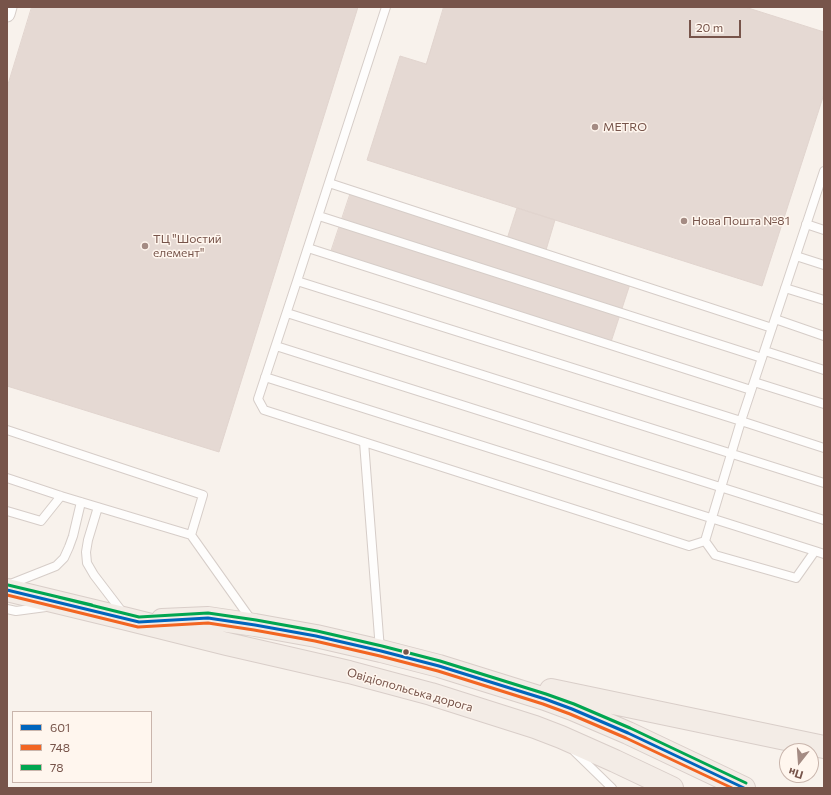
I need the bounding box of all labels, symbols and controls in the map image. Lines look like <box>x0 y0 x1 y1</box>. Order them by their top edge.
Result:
scale bar <box>691 12 743 38</box>
text: 20 m <box>696 20 723 34</box>
place label: METRO <box>603 120 647 134</box>
marker: METRO <box>590 122 600 132</box>
place label: Нова Пошта №81 <box>692 214 790 228</box>
marker: Нова Пошта №81 <box>679 216 689 226</box>
place label: ТЦ "Шостий елемент" <box>153 232 222 260</box>
marker: ТЦ "Шостий елемент" <box>140 241 150 251</box>
unlabelled marker <box>401 647 411 657</box>
street label: Овідіопольська дорога <box>345 665 475 715</box>
legend <box>12 711 152 783</box>
text: 601 <box>50 720 70 734</box>
text: 748 <box>50 740 70 754</box>
north arrow <box>779 743 819 783</box>
text: 78 <box>50 760 64 774</box>
text: Пн <box>787 766 805 782</box>

